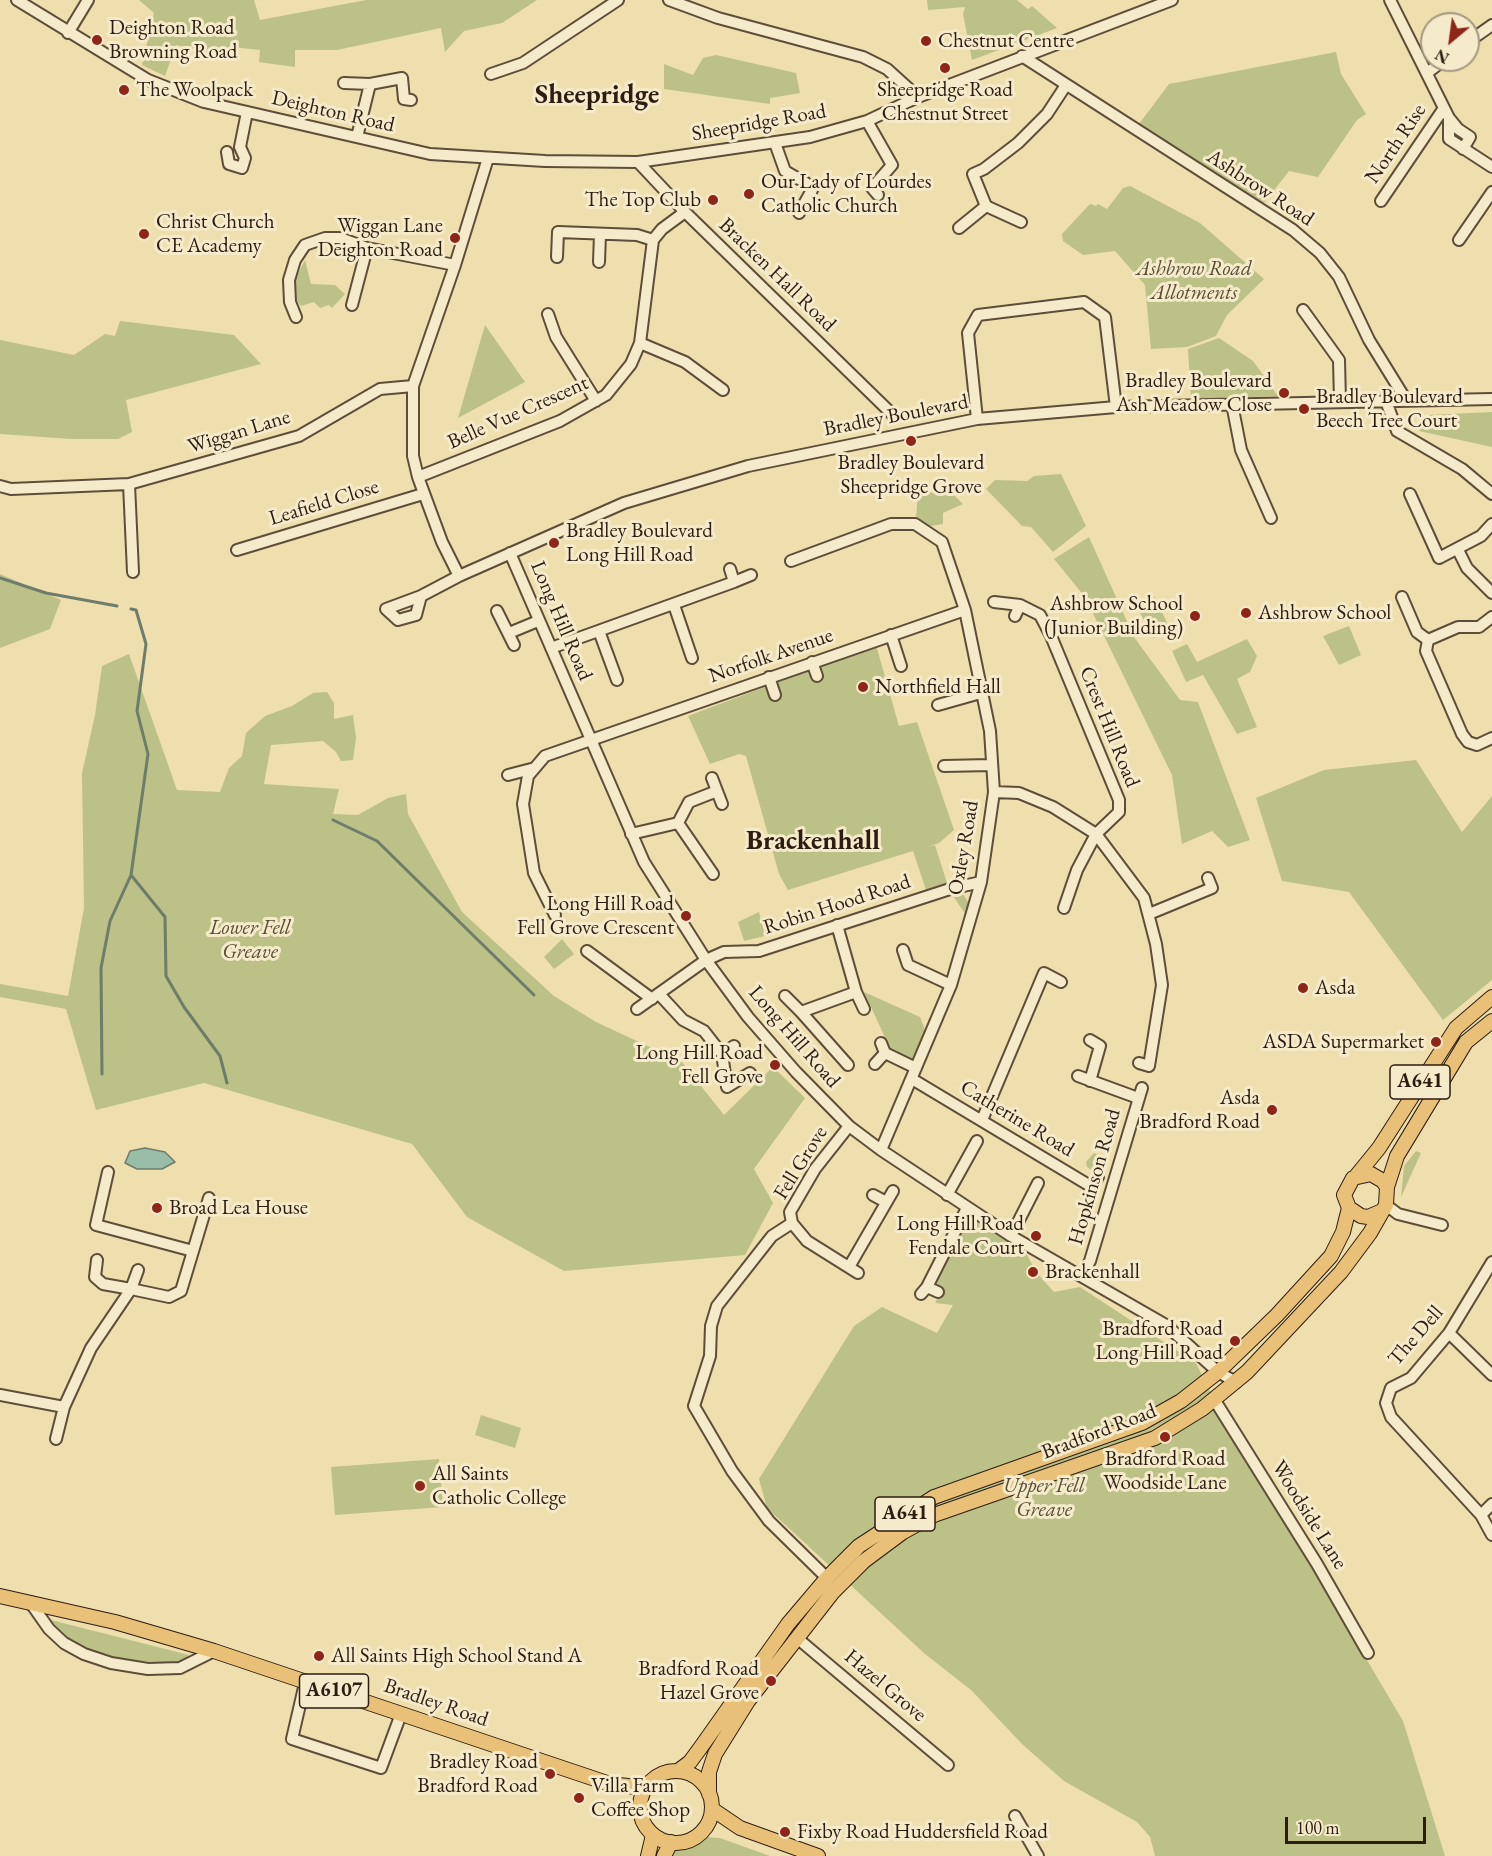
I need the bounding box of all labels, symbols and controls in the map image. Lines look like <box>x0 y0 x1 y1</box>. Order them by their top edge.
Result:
north arrow <box>1420 12 1480 72</box>
place label: Deighton Road Browning Road <box>109 15 237 65</box>
place label: Chestnut Centre <box>938 28 1074 54</box>
marker: Deighton Road Browning Road <box>90 33 104 47</box>
marker: Chestnut Centre <box>919 34 933 48</box>
text: N <box>1431 44 1453 69</box>
marker: Sheepridge Road Chestnut Street <box>938 61 952 75</box>
place label: The Woolpack <box>136 77 253 103</box>
place label: Sheepridge Road Chestnut Street <box>877 77 1013 127</box>
district label: Sheepridge <box>535 80 659 112</box>
marker: The Woolpack <box>117 83 131 97</box>
street label: Deighton Road <box>269 86 397 138</box>
street label: Sheepridge Road <box>690 99 828 147</box>
street label: North Rise <box>1360 99 1432 189</box>
street label: Ashbrow Road <box>1202 144 1318 232</box>
place label: Our Lady of Lourdes Catholic Church <box>761 169 932 219</box>
place label: The Top Club <box>585 187 701 213</box>
marker: Our Lady of Lourdes Catholic Church <box>742 187 756 201</box>
marker: The Top Club <box>706 193 720 207</box>
place label: Christ Church CE Academy <box>156 209 275 259</box>
place label: Wiggan Lane Deighton Road <box>318 213 443 263</box>
street label: Bracken Hall Road <box>713 213 841 337</box>
marker: Christ Church CE Academy <box>137 227 151 241</box>
marker: Wiggan Lane Deighton Road <box>448 231 462 245</box>
park label: Ashbrow Road Allotments <box>1136 256 1252 306</box>
place label: Bradley Boulevard Ash Meadow Close <box>1116 368 1272 418</box>
street label: Belle Vue Crescent <box>444 371 592 455</box>
place label: Bradley Boulevard Beech Tree Court <box>1316 384 1463 434</box>
marker: Bradley Boulevard Ash Meadow Close <box>1277 386 1291 400</box>
street label: Bradley Boulevard <box>821 390 971 442</box>
marker: Bradley Boulevard Beech Tree Court <box>1297 402 1311 416</box>
street label: Wiggan Lane <box>185 404 293 460</box>
marker: Bradley Boulevard Sheepridge Grove <box>904 434 918 448</box>
place label: Bradley Boulevard Sheepridge Grove <box>838 450 984 500</box>
street label: Leafield Close <box>266 474 382 532</box>
place label: Bradley Boulevard Long Hill Road <box>566 518 713 568</box>
marker: Bradley Boulevard Long Hill Road <box>547 536 561 550</box>
street label: Long Hill Road <box>524 557 598 685</box>
place label: Ashbrow School (Junior Building) <box>1044 591 1183 641</box>
place label: Ashbrow School <box>1258 600 1391 626</box>
marker: Ashbrow School <box>1239 606 1253 620</box>
marker: Ashbrow School (Junior Building) <box>1188 609 1202 623</box>
street label: Norfolk Avenue <box>706 623 836 689</box>
street label: Crest Hill Road <box>1073 663 1145 791</box>
place label: Northfield Hall <box>875 674 1001 700</box>
marker: Northfield Hall <box>856 680 870 694</box>
street label: Oxley Road <box>943 799 985 897</box>
district label: Brackenhall <box>746 826 880 858</box>
street label: Robin Hood Road <box>760 869 914 941</box>
place label: Long Hill Road Fell Grove Crescent <box>517 891 674 941</box>
marker: Long Hill Road Fell Grove Crescent <box>679 909 693 923</box>
park label: Lower Fell Greave <box>209 915 291 965</box>
place label: Asda <box>1315 975 1355 1001</box>
street label: Long Hill Road <box>743 981 845 1093</box>
marker: Asda <box>1296 981 1310 995</box>
place label: ASDA Supermarket <box>1262 1029 1424 1055</box>
marker: ASDA Supermarket <box>1429 1035 1443 1049</box>
place label: Long Hill Road Fell Grove <box>636 1040 763 1090</box>
marker: Long Hill Road Fell Grove <box>768 1058 782 1072</box>
road number: A641 <box>1390 1065 1450 1099</box>
street label: Catherine Road <box>955 1075 1079 1163</box>
place label: Asda Bradford Road <box>1139 1085 1260 1135</box>
marker: Asda Bradford Road <box>1265 1103 1279 1117</box>
street label: Hopkinson Road <box>1064 1106 1126 1248</box>
street label: Fell Grove <box>769 1122 833 1204</box>
place label: Broad Lea House <box>169 1195 308 1221</box>
marker: Broad Lea House <box>150 1201 164 1215</box>
place label: Long Hill Road Fendale Court <box>897 1211 1024 1261</box>
marker: Long Hill Road Fendale Court <box>1029 1229 1043 1243</box>
place label: Brackenhall <box>1045 1259 1140 1285</box>
marker: Brackenhall <box>1026 1265 1040 1279</box>
street label: The Dell <box>1383 1301 1449 1371</box>
place label: Bradford Road Long Hill Road <box>1096 1316 1223 1366</box>
marker: Bradford Road Long Hill Road <box>1228 1334 1242 1348</box>
street label: Bradford Road <box>1038 1399 1160 1465</box>
marker: Bradford Road Woodside Lane <box>1158 1430 1172 1444</box>
place label: Bradford Road Woodside Lane <box>1103 1446 1227 1496</box>
street label: Woodside Lane <box>1266 1456 1352 1574</box>
place label: All Saints Catholic College <box>432 1461 566 1511</box>
park label: Upper Fell Greave <box>1003 1473 1085 1523</box>
marker: All Saints Catholic College <box>413 1479 427 1493</box>
road number: A641 <box>875 1497 935 1531</box>
place label: All Saints High School Stand A <box>331 1643 582 1669</box>
street label: Hazel Grove <box>839 1644 931 1728</box>
marker: All Saints High School Stand A <box>312 1649 326 1663</box>
place label: Bradford Road Hazel Grove <box>638 1656 759 1706</box>
street label: Bradley Road <box>380 1673 492 1733</box>
road number: A6107 <box>300 1674 368 1708</box>
marker: Bradford Road Hazel Grove <box>764 1674 778 1688</box>
place label: Bradley Road Bradford Road <box>417 1749 538 1799</box>
marker: Bradley Road Bradford Road <box>543 1767 557 1781</box>
place label: Villa Farm Coffee Shop <box>591 1773 690 1823</box>
marker: Villa Farm Coffee Shop <box>572 1791 586 1805</box>
scale bar <box>1288 1805 1429 1843</box>
text: 100 m <box>1296 1816 1340 1839</box>
place label: Fixby Road Huddersfield Road <box>797 1819 1048 1845</box>
marker: Fixby Road Huddersfield Road <box>778 1825 792 1839</box>

